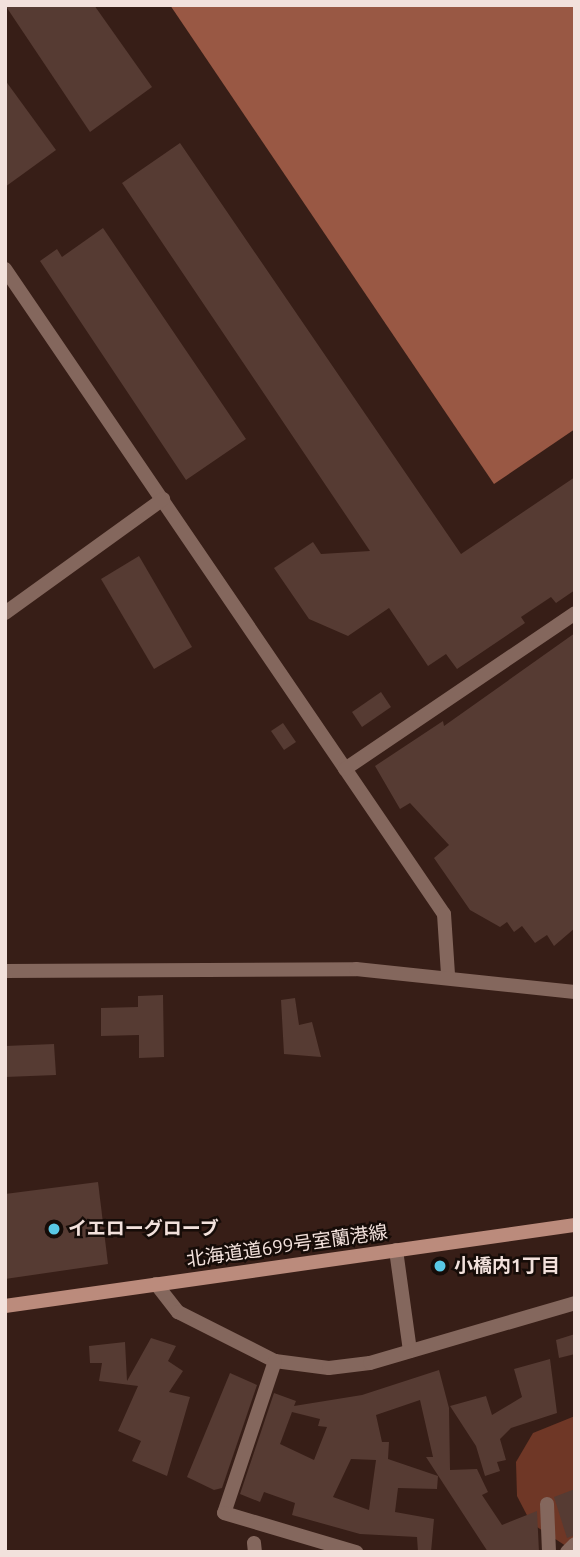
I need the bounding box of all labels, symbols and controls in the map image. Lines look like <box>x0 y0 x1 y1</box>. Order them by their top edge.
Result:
place label: イエローグローブ <box>68 1218 220 1240</box>
marker: イエローグローブ <box>46 1221 62 1237</box>
street label: 北海道道699号室蘭港線 <box>185 1221 389 1271</box>
place label: 小橋内1丁目 <box>454 1255 560 1277</box>
marker: 小橋内1丁目 <box>432 1258 448 1274</box>

